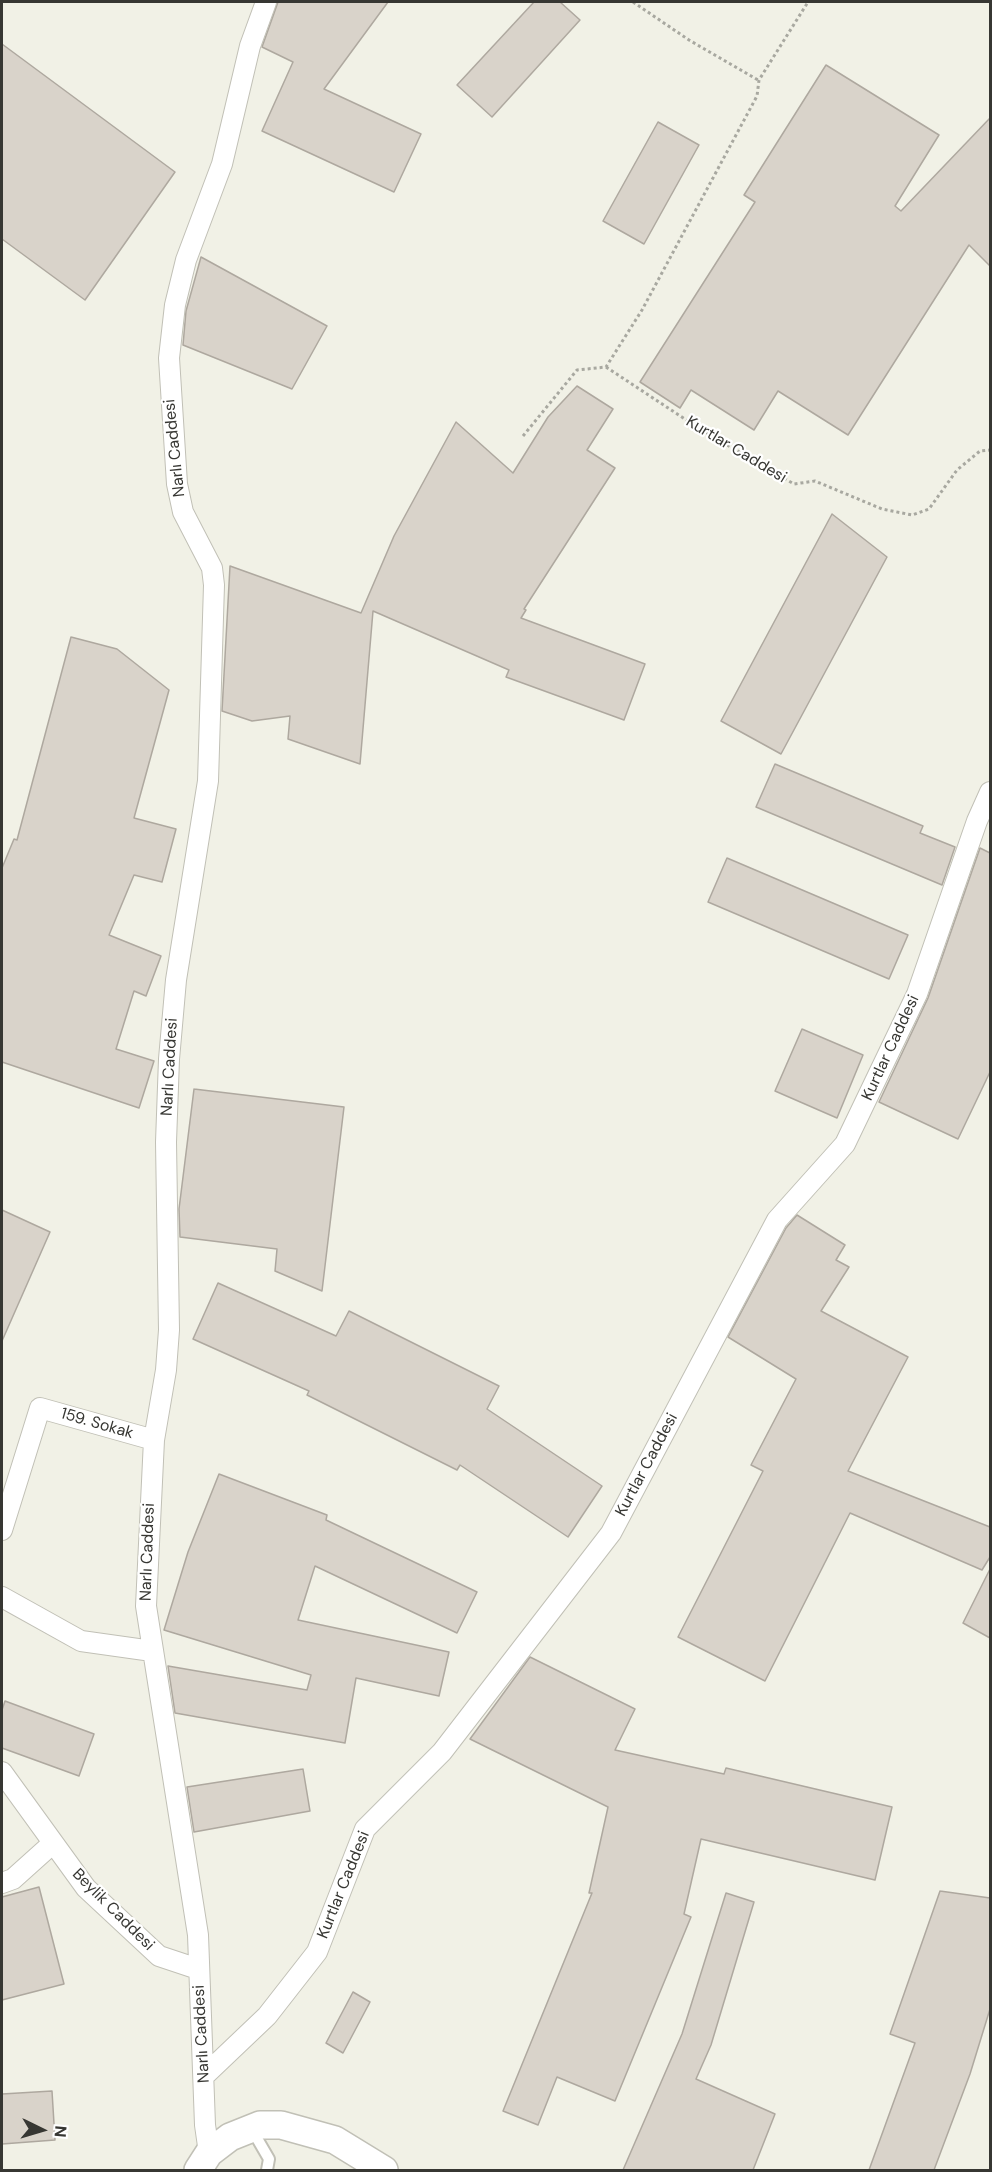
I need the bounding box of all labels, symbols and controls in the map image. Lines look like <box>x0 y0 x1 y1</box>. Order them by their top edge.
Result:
street label: Narlı Caddesi <box>160 398 190 498</box>
street label: Kurtlar Caddesi <box>682 412 790 488</box>
street label: Kurtlar Caddesi <box>858 992 924 1104</box>
street label: Narlı Caddesi <box>158 1017 182 1117</box>
street label: 159. Sokak <box>58 1404 136 1444</box>
street label: Kurtlar Caddesi <box>612 1410 682 1520</box>
street label: Narlı Caddesi <box>137 1503 159 1601</box>
street label: Kurtlar Caddesi <box>314 1829 374 1941</box>
street label: Beylik Caddesi <box>68 1865 158 1955</box>
street label: Narlı Caddesi <box>190 1984 214 2084</box>
north arrow <box>12 2100 72 2160</box>
text: N <box>49 2125 71 2138</box>

